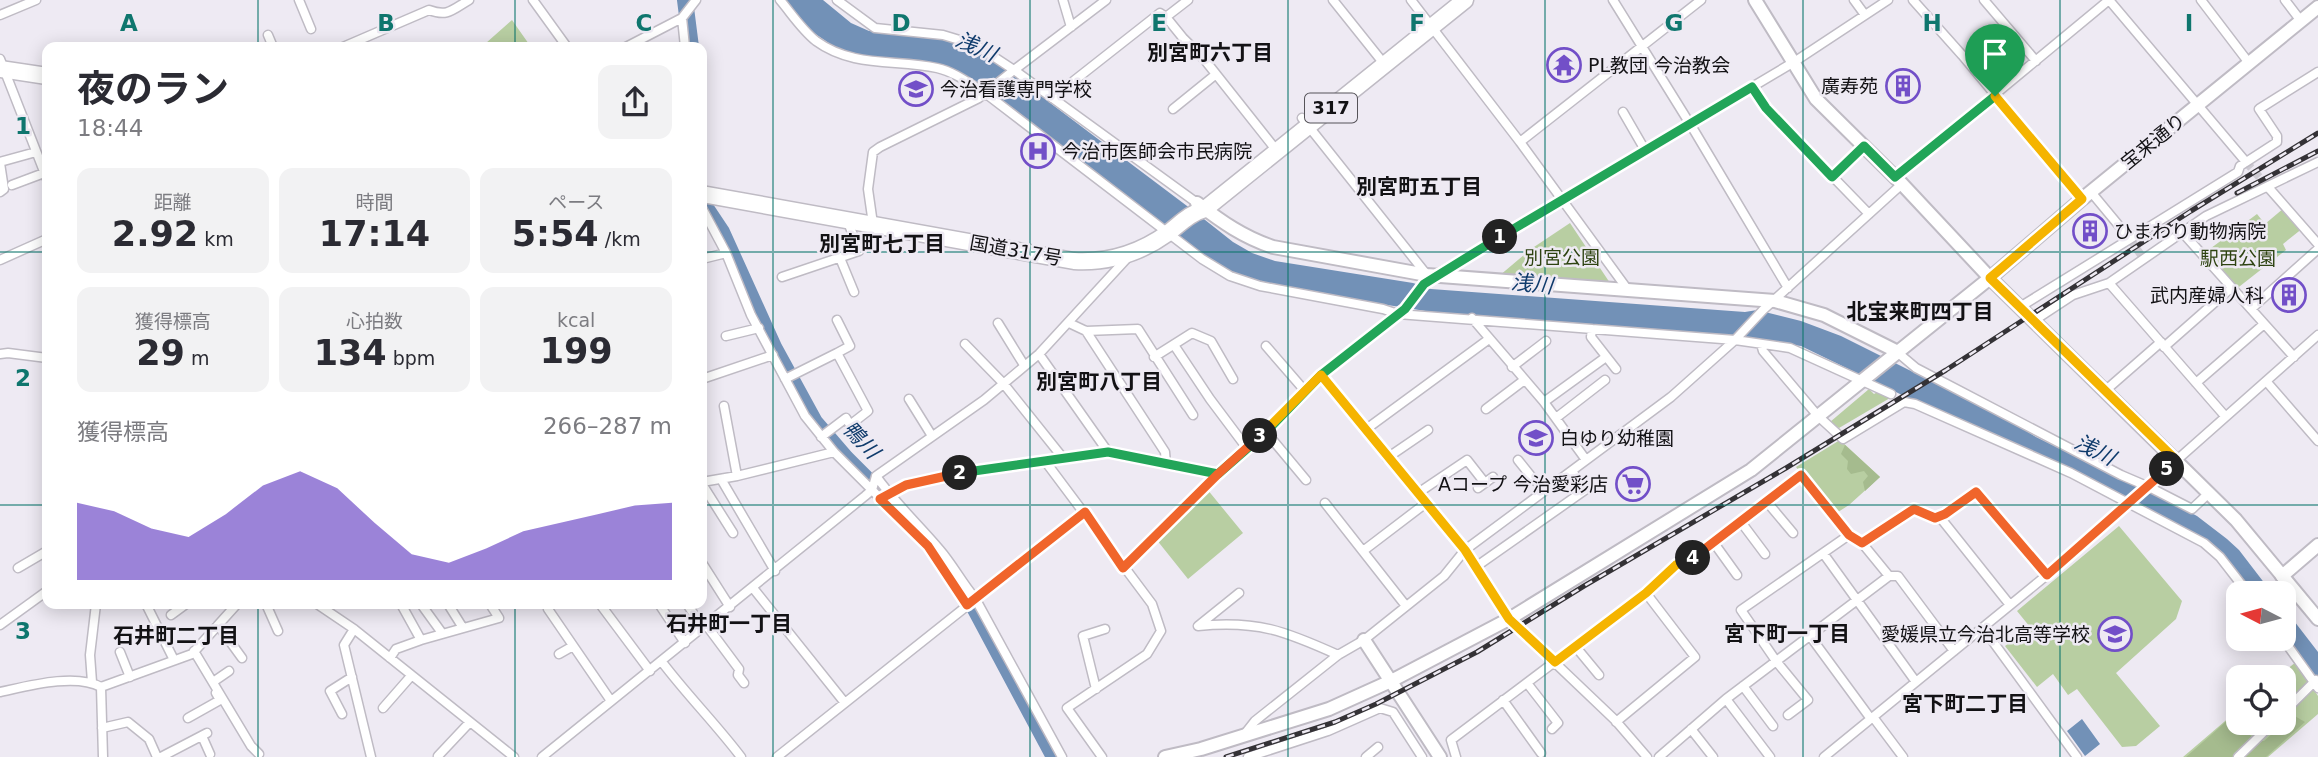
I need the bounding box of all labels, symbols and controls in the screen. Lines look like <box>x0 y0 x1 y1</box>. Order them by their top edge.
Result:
text: A <box>120 10 138 36</box>
text: B <box>377 10 395 36</box>
text: C <box>636 10 652 36</box>
text: D <box>891 10 911 36</box>
text: E <box>1151 10 1167 36</box>
text: F <box>1409 10 1425 36</box>
text: G <box>1665 10 1683 36</box>
text: H <box>1922 10 1942 36</box>
text: I <box>2185 10 2193 36</box>
pin <box>1965 24 2025 96</box>
water label: 浅川 <box>952 27 1002 67</box>
icon: arrive <box>1976 35 2014 73</box>
district label: 別宮町六丁目 <box>1147 41 1273 65</box>
temple icon: PL教団 今治教会 <box>1545 46 1583 84</box>
place label: PL教団 今治教会 <box>1588 54 1730 76</box>
button: share <box>598 65 672 139</box>
text: 夜のラン <box>77 67 229 111</box>
building icon: 廣寿苑 <box>1884 67 1922 105</box>
school or university icon: 今治看護専門学校 <box>897 70 935 108</box>
place label: 廣寿苑 <box>1821 75 1878 97</box>
place label: 今治看護専門学校 <box>940 78 1092 100</box>
road number: 317 <box>1305 94 1357 122</box>
street label: 宝来通り <box>2117 109 2189 173</box>
text: 1 <box>15 113 31 139</box>
text: 18:44 <box>77 115 143 141</box>
hospital icon: 今治市医師会市民病院 <box>1019 132 1057 170</box>
place label: 今治市医師会市民病院 <box>1062 140 1252 162</box>
district label: 別宮町五丁目 <box>1356 175 1482 199</box>
text: 距離 <box>154 191 192 213</box>
text: 時間 <box>355 191 394 213</box>
text: ペース <box>548 191 604 213</box>
building icon: ひまわり動物病院 <box>2071 212 2109 250</box>
text: 2.92 <box>112 214 198 254</box>
text: 17:14 <box>319 214 430 254</box>
text: 5:54 <box>512 214 599 254</box>
pin: 1 <box>1482 219 1518 254</box>
place label: ひまわり動物病院 <box>2114 220 2266 242</box>
text: 1 <box>1493 225 1506 247</box>
text: km <box>198 228 234 250</box>
text: /km <box>599 228 641 250</box>
street label: 国道317号 <box>968 231 1064 269</box>
district label: 別宮町七丁目 <box>819 232 945 256</box>
park label: 別宮公園 <box>1524 246 1600 268</box>
park label: 駅西公園 <box>2200 247 2276 269</box>
water label: 浅川 <box>1510 270 1556 298</box>
building icon: 武内産婦人科 <box>2270 276 2308 314</box>
place label: 武内産婦人科 <box>2150 284 2264 306</box>
district label: 北宝来町四丁目 <box>1847 300 1994 324</box>
text: kcal <box>557 309 595 331</box>
text: 獲得標高 <box>135 310 211 332</box>
text: 心拍数 <box>346 310 403 332</box>
text: 199 <box>540 331 613 371</box>
text: 29 <box>136 333 185 373</box>
text: 134 <box>314 333 387 373</box>
text: m <box>185 347 209 369</box>
text: bpm <box>387 347 435 369</box>
text: 2 <box>15 365 31 391</box>
district label: 別宮町八丁目 <box>1036 370 1162 394</box>
text: 266–287 m <box>543 413 672 439</box>
water label: 鴨川 <box>838 416 885 465</box>
pin: 3 <box>1242 418 1278 453</box>
text: 獲得標高 <box>77 419 169 445</box>
school or university icon: 白ゆり幼稚園 <box>1517 419 1555 457</box>
text: 3 <box>1253 424 1266 446</box>
place label: 白ゆり幼稚園 <box>1560 427 1674 449</box>
water label: 浅川 <box>2071 430 2121 471</box>
pin: 5 <box>2150 452 2184 486</box>
pin: 2 <box>942 456 978 490</box>
text: 5 <box>2160 457 2173 479</box>
text: 2 <box>953 461 966 483</box>
supermarket icon: Aコープ 今治愛彩店 <box>1614 465 1652 503</box>
place label: Aコープ 今治愛彩店 <box>1438 473 1608 495</box>
pin: 4 <box>1676 540 1710 576</box>
text: 4 <box>1686 546 1699 568</box>
north arrow <box>2226 581 2296 651</box>
map controls <box>2226 581 2296 735</box>
district label: 石井町一丁目 <box>666 612 792 636</box>
school or university icon: 愛媛県立今治北高等学校 <box>2096 615 2134 653</box>
text: 3 <box>15 618 31 644</box>
district label: 宮下町一丁目 <box>1724 622 1850 646</box>
place label: 愛媛県立今治北高等学校 <box>1881 623 2090 645</box>
district label: 石井町二丁目 <box>113 624 239 648</box>
button: locate <box>2226 665 2296 735</box>
district label: 宮下町二丁目 <box>1902 692 2028 716</box>

